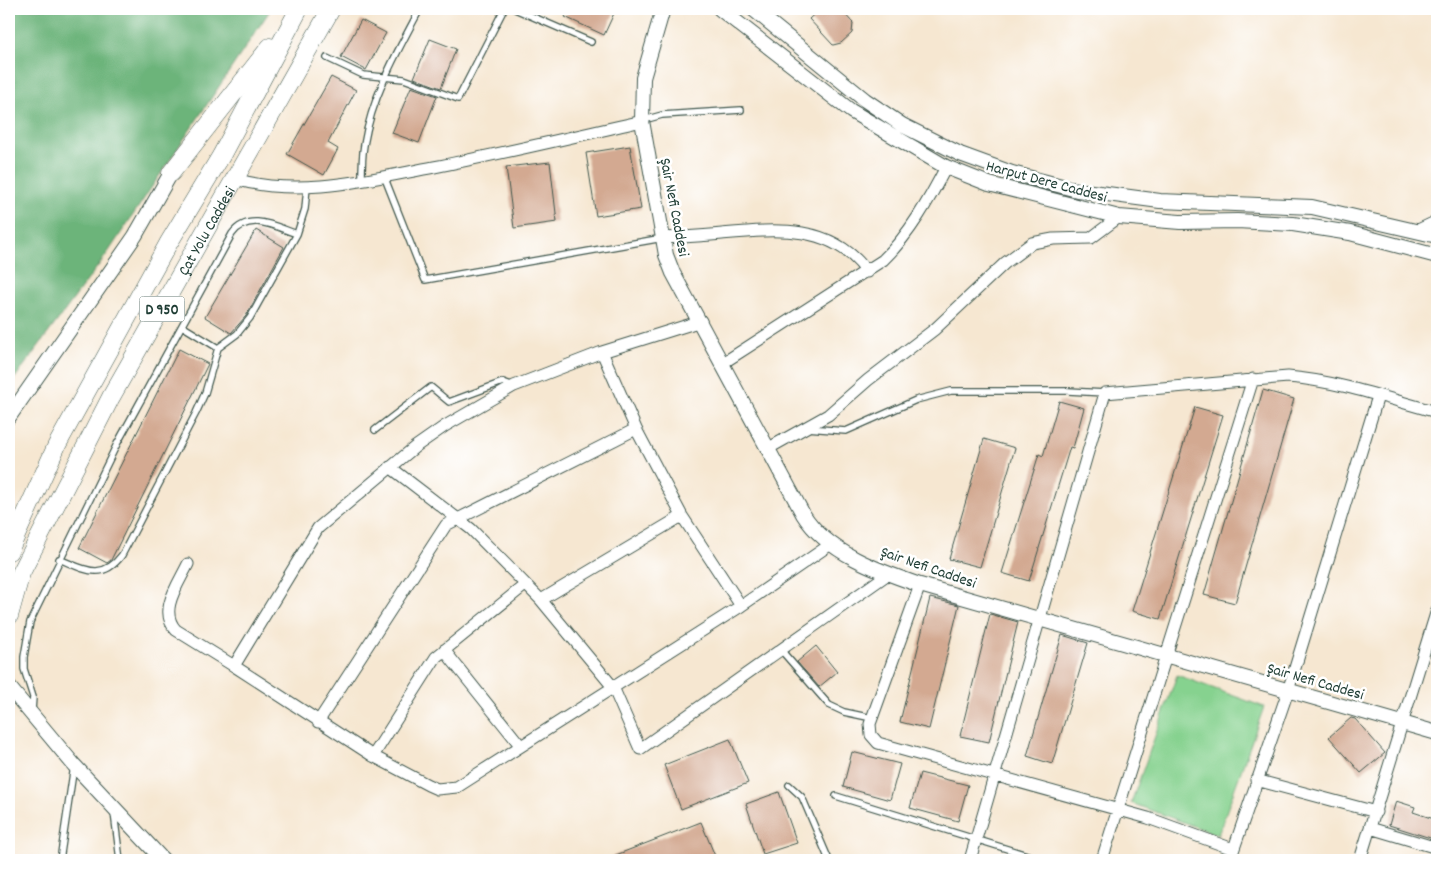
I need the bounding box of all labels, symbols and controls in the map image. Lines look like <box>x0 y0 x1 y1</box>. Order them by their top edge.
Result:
street label: Harput Dere Caddesi <box>983 155 1110 210</box>
street label: Şair Nefi Caddesi <box>653 156 694 259</box>
street label: Çat Yolu Caddesi <box>173 183 242 280</box>
road number: D 950 <box>140 296 184 322</box>
street label: Şair Nefi Caddesi <box>877 541 979 595</box>
street label: Şair Nefi Caddesi <box>1264 658 1366 707</box>

